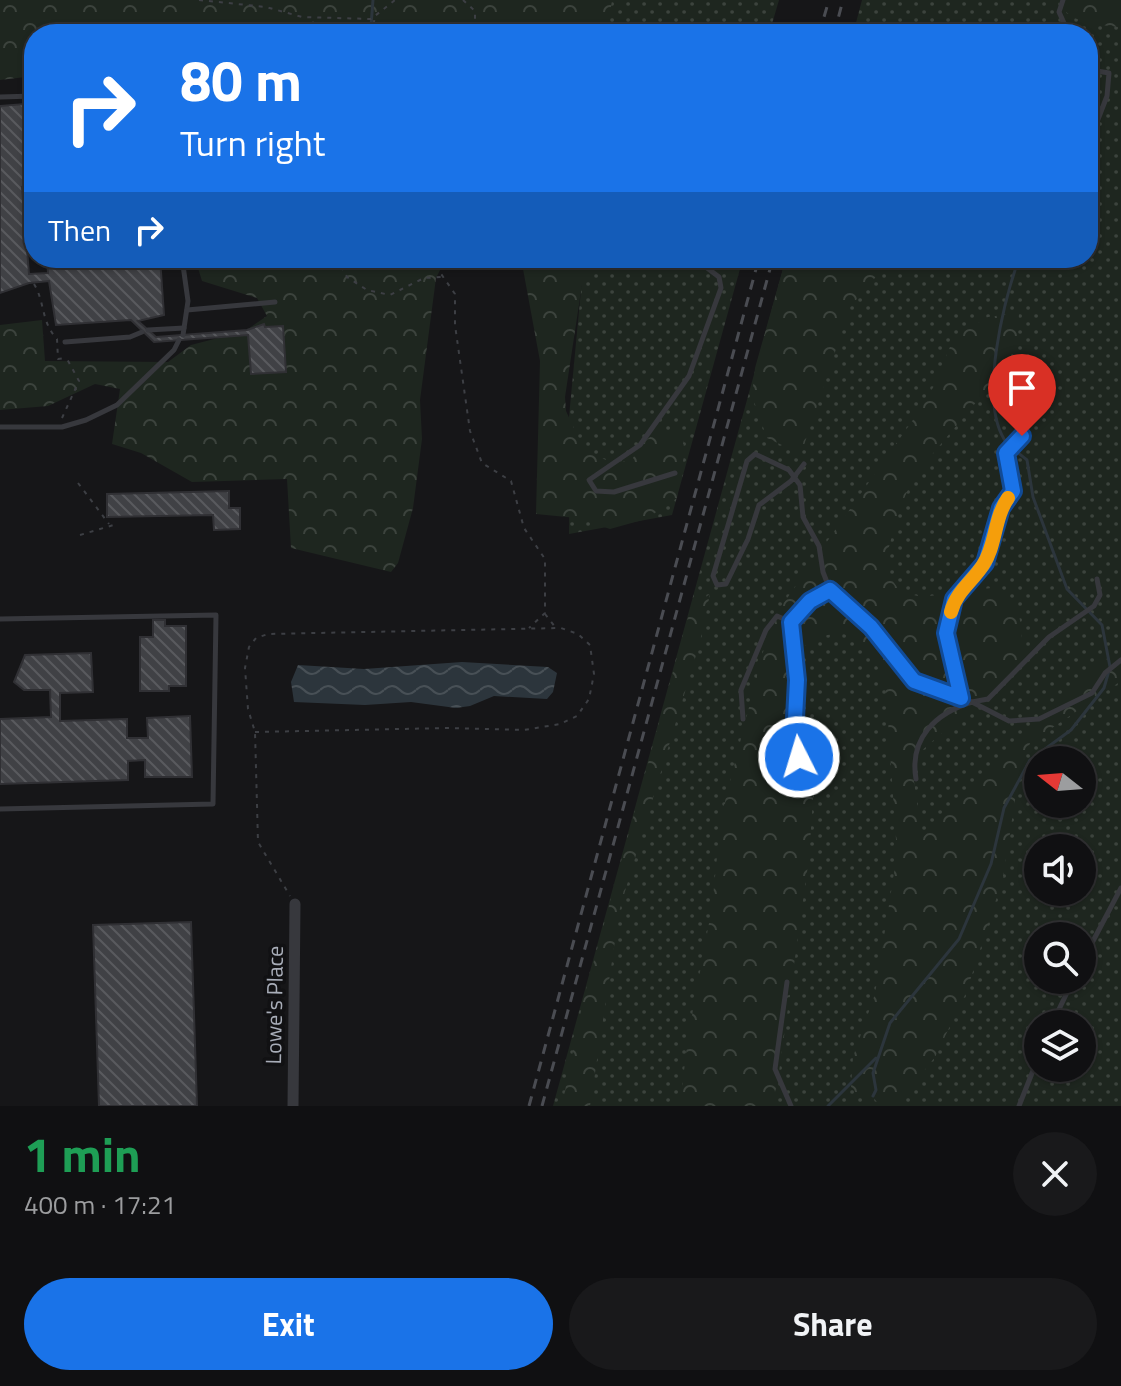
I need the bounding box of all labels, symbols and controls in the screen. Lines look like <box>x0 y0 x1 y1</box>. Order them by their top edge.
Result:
text: 80 m <box>180 38 302 123</box>
icon: right <box>48 56 152 160</box>
text: Turn right <box>180 115 325 170</box>
text: Then <box>48 207 111 253</box>
icon: right <box>127 208 171 252</box>
pin <box>988 354 1056 436</box>
icon: arrive <box>1000 366 1044 410</box>
position arrow <box>757 715 841 799</box>
north arrow <box>1024 746 1096 818</box>
map controls <box>1024 746 1096 1082</box>
button: sound <box>1024 834 1096 906</box>
button: search <box>1024 922 1096 994</box>
street label: Lowe's Place <box>256 945 292 1065</box>
button: layers <box>1024 1010 1096 1082</box>
text: 1 min <box>24 1118 141 1191</box>
button: close <box>1013 1132 1097 1216</box>
text: 400 m · 17:21 <box>24 1185 176 1224</box>
button: Exit <box>24 1278 553 1370</box>
button: Share <box>569 1278 1097 1370</box>

